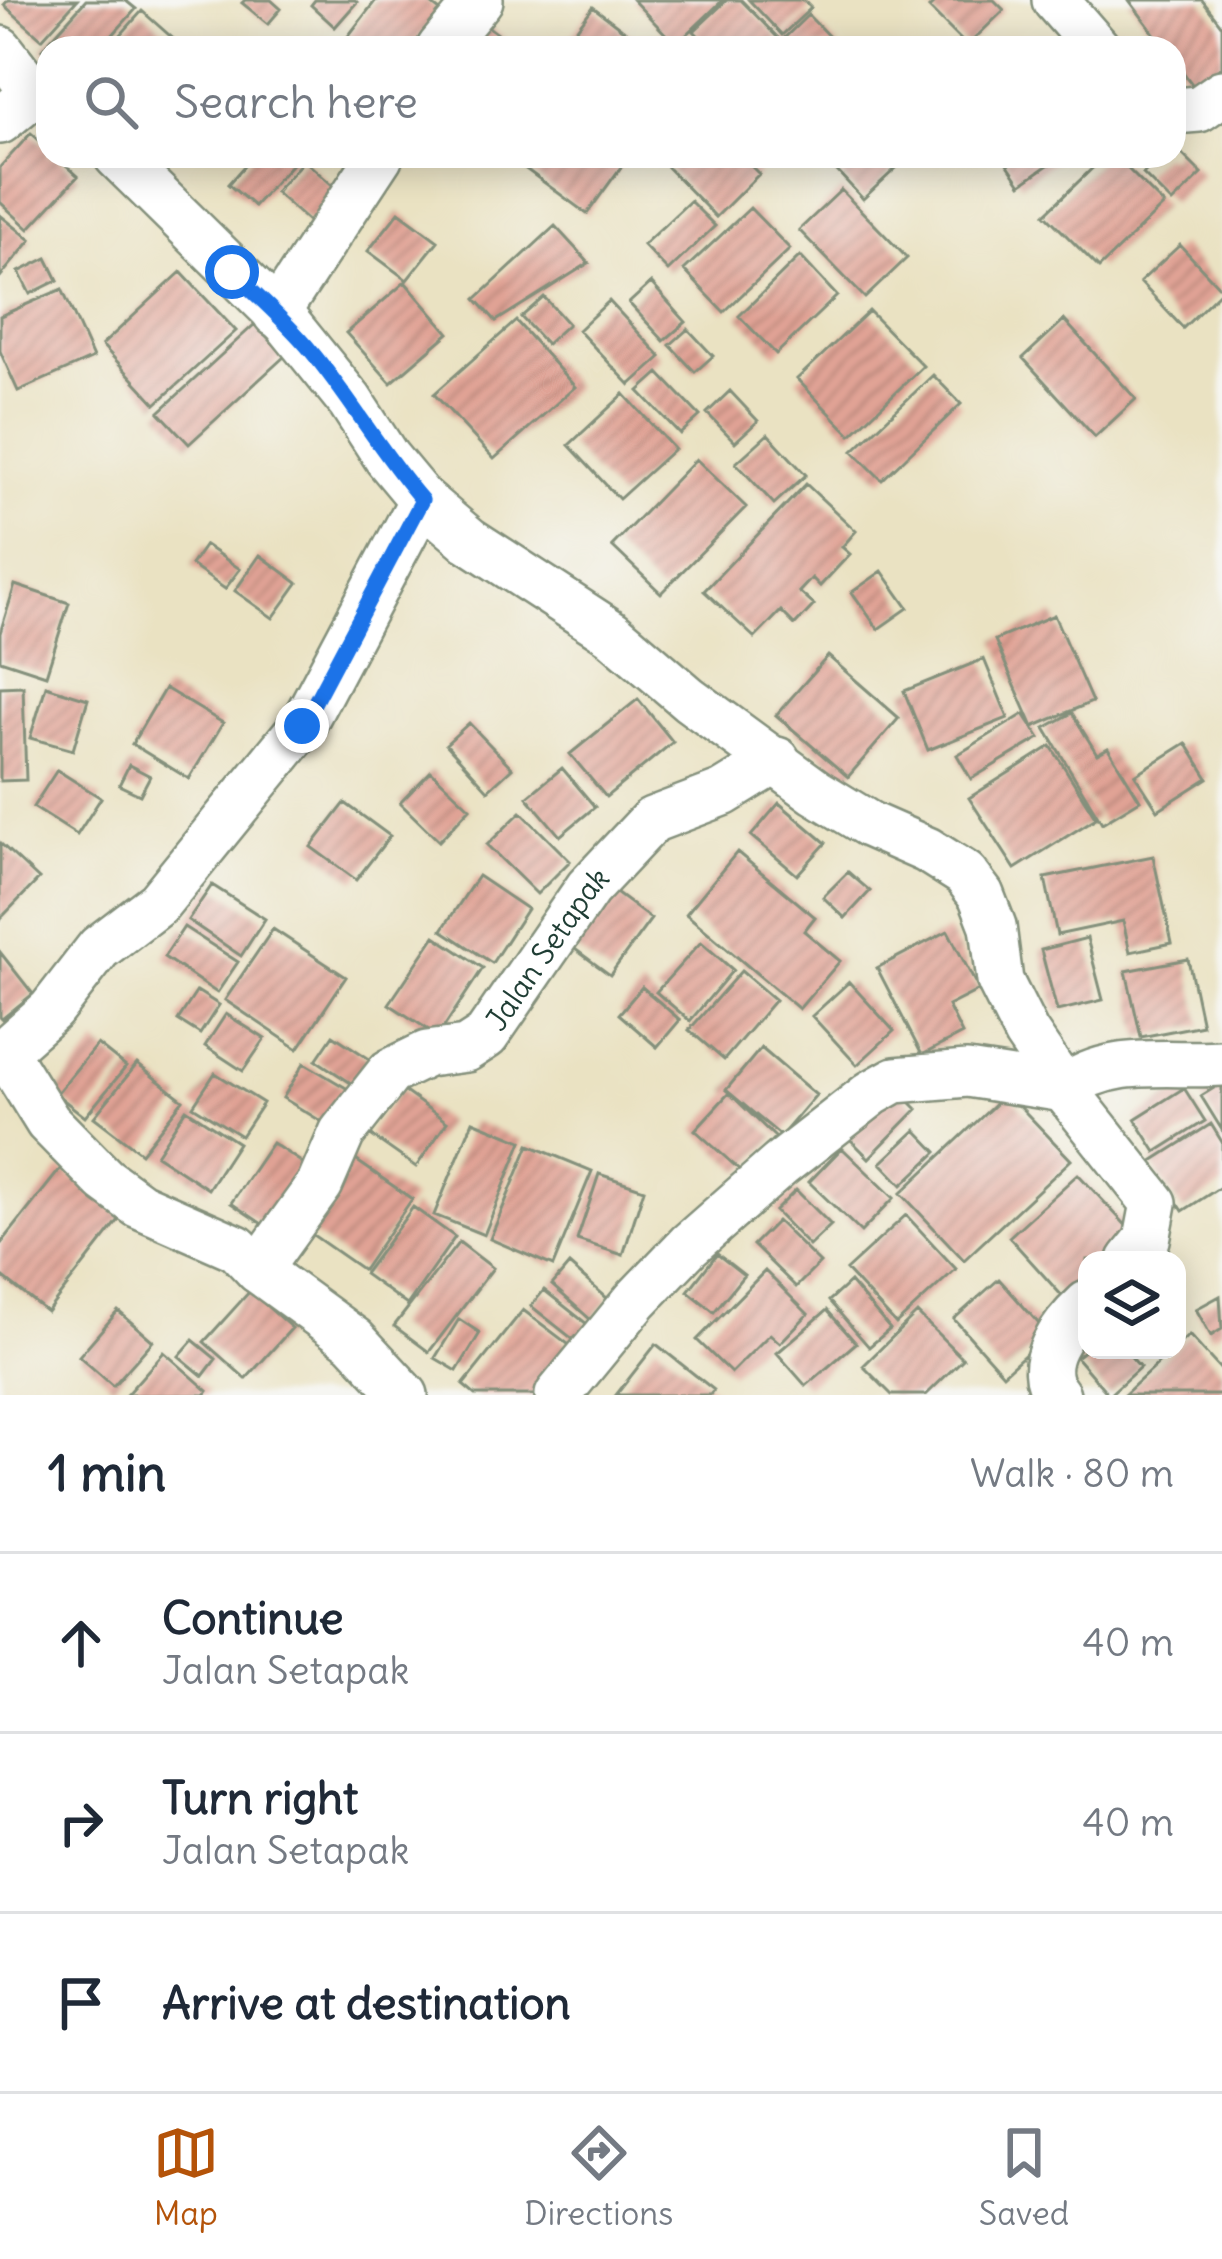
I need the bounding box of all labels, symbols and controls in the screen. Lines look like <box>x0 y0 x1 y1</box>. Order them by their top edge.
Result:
search box <box>36 36 1186 168</box>
icon: search <box>78 69 144 135</box>
text: Search here <box>174 74 418 130</box>
route start <box>205 245 259 299</box>
route end <box>275 699 329 753</box>
street label: Jalan Setapak <box>477 859 617 1037</box>
map controls <box>1078 1251 1186 1359</box>
button: layers <box>1078 1251 1186 1359</box>
text: 1 min <box>48 1441 166 1505</box>
text: Walk · 80 m <box>970 1449 1174 1498</box>
text: Continue <box>162 1590 344 1646</box>
icon: ahead <box>48 1610 114 1676</box>
text: 40 m <box>1082 1618 1174 1667</box>
text: Jalan Setapak <box>162 1646 409 1695</box>
text: Turn right <box>162 1770 358 1826</box>
icon: right <box>48 1790 114 1856</box>
text: 40 m <box>1082 1798 1174 1847</box>
text: Jalan Setapak <box>162 1826 409 1875</box>
icon: arrive <box>48 1970 114 2036</box>
text: Arrive at destination <box>162 1975 571 2031</box>
tab: Map <box>153 2120 219 2234</box>
tab: Directions <box>524 2120 673 2234</box>
tab: Saved <box>979 2120 1069 2234</box>

